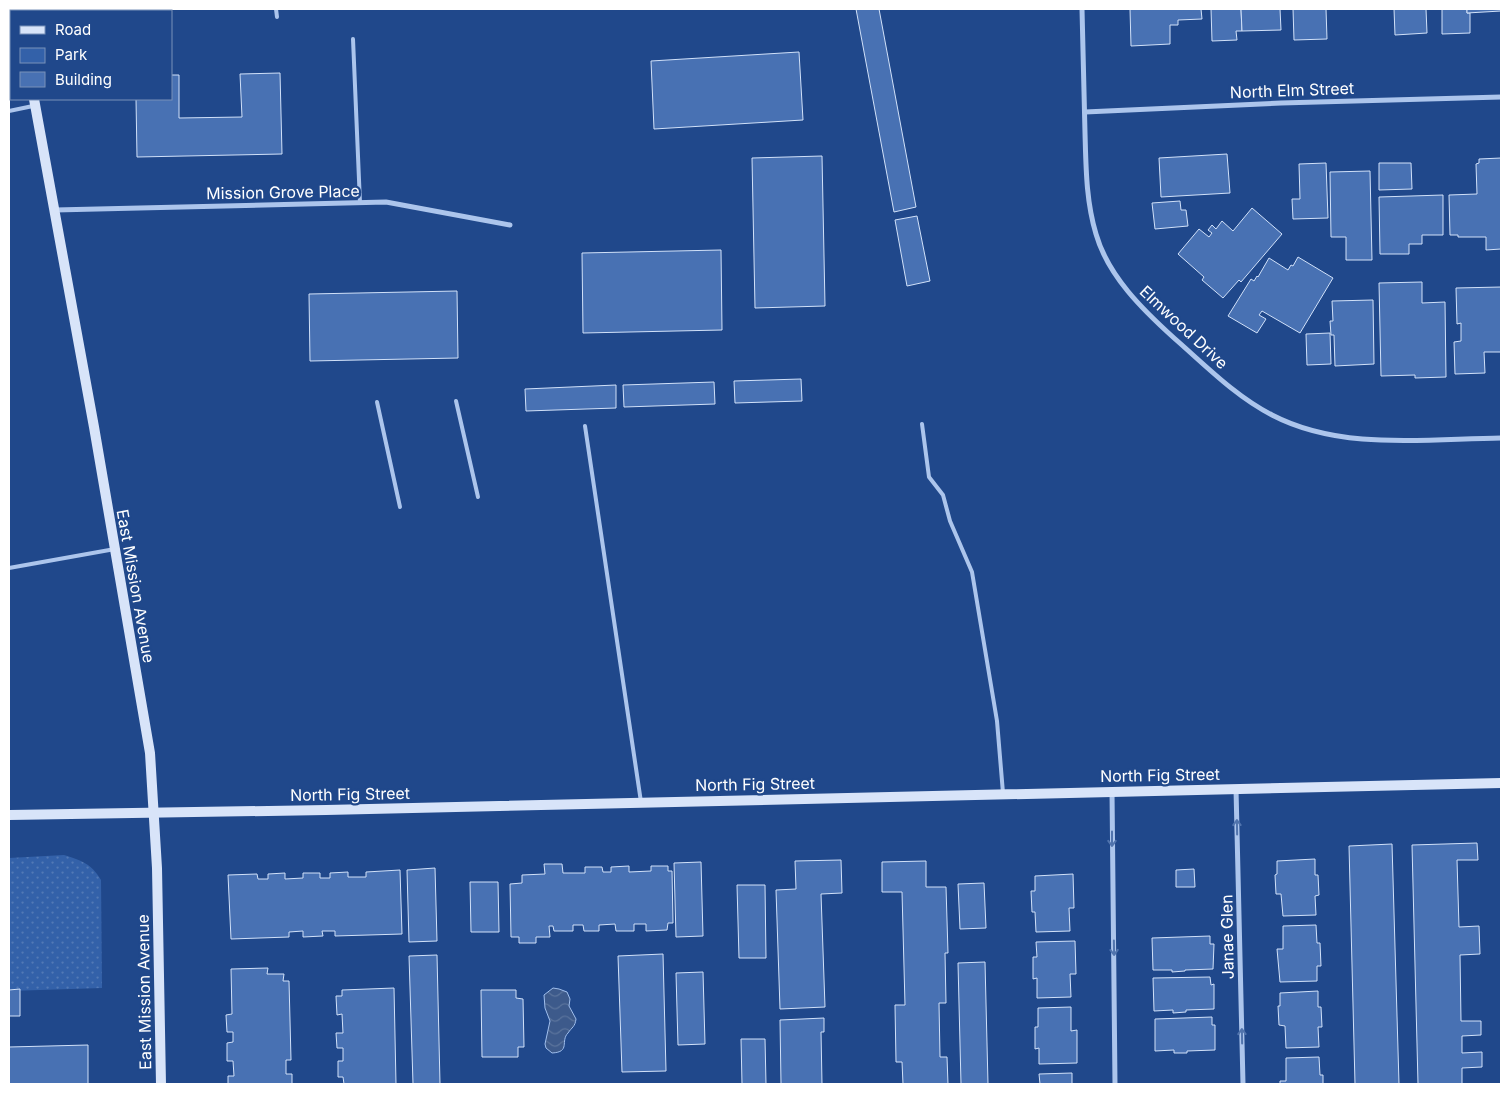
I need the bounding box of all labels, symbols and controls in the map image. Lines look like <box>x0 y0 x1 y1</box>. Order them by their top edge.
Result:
legend <box>10 10 172 100</box>
text: Road <box>55 20 91 39</box>
text: Park <box>55 45 88 64</box>
text: Building <box>55 70 112 89</box>
street label: North Elm Street <box>1230 78 1354 102</box>
street label: Mission Grove Place <box>206 181 360 203</box>
street label: Elmwood Drive <box>1136 281 1232 373</box>
street label: East Mission Avenue <box>113 508 159 664</box>
street label: North Fig Street <box>1100 764 1220 786</box>
street label: North Fig Street <box>695 773 815 795</box>
street label: North Fig Street <box>290 783 410 805</box>
one-way arrow <box>1232 820 1242 836</box>
one-way arrow <box>1107 831 1117 847</box>
street label: Janae Glen <box>1216 894 1238 980</box>
street label: East Mission Avenue <box>133 914 155 1070</box>
one-way arrow <box>1109 940 1119 956</box>
one-way arrow <box>1237 1028 1247 1044</box>

